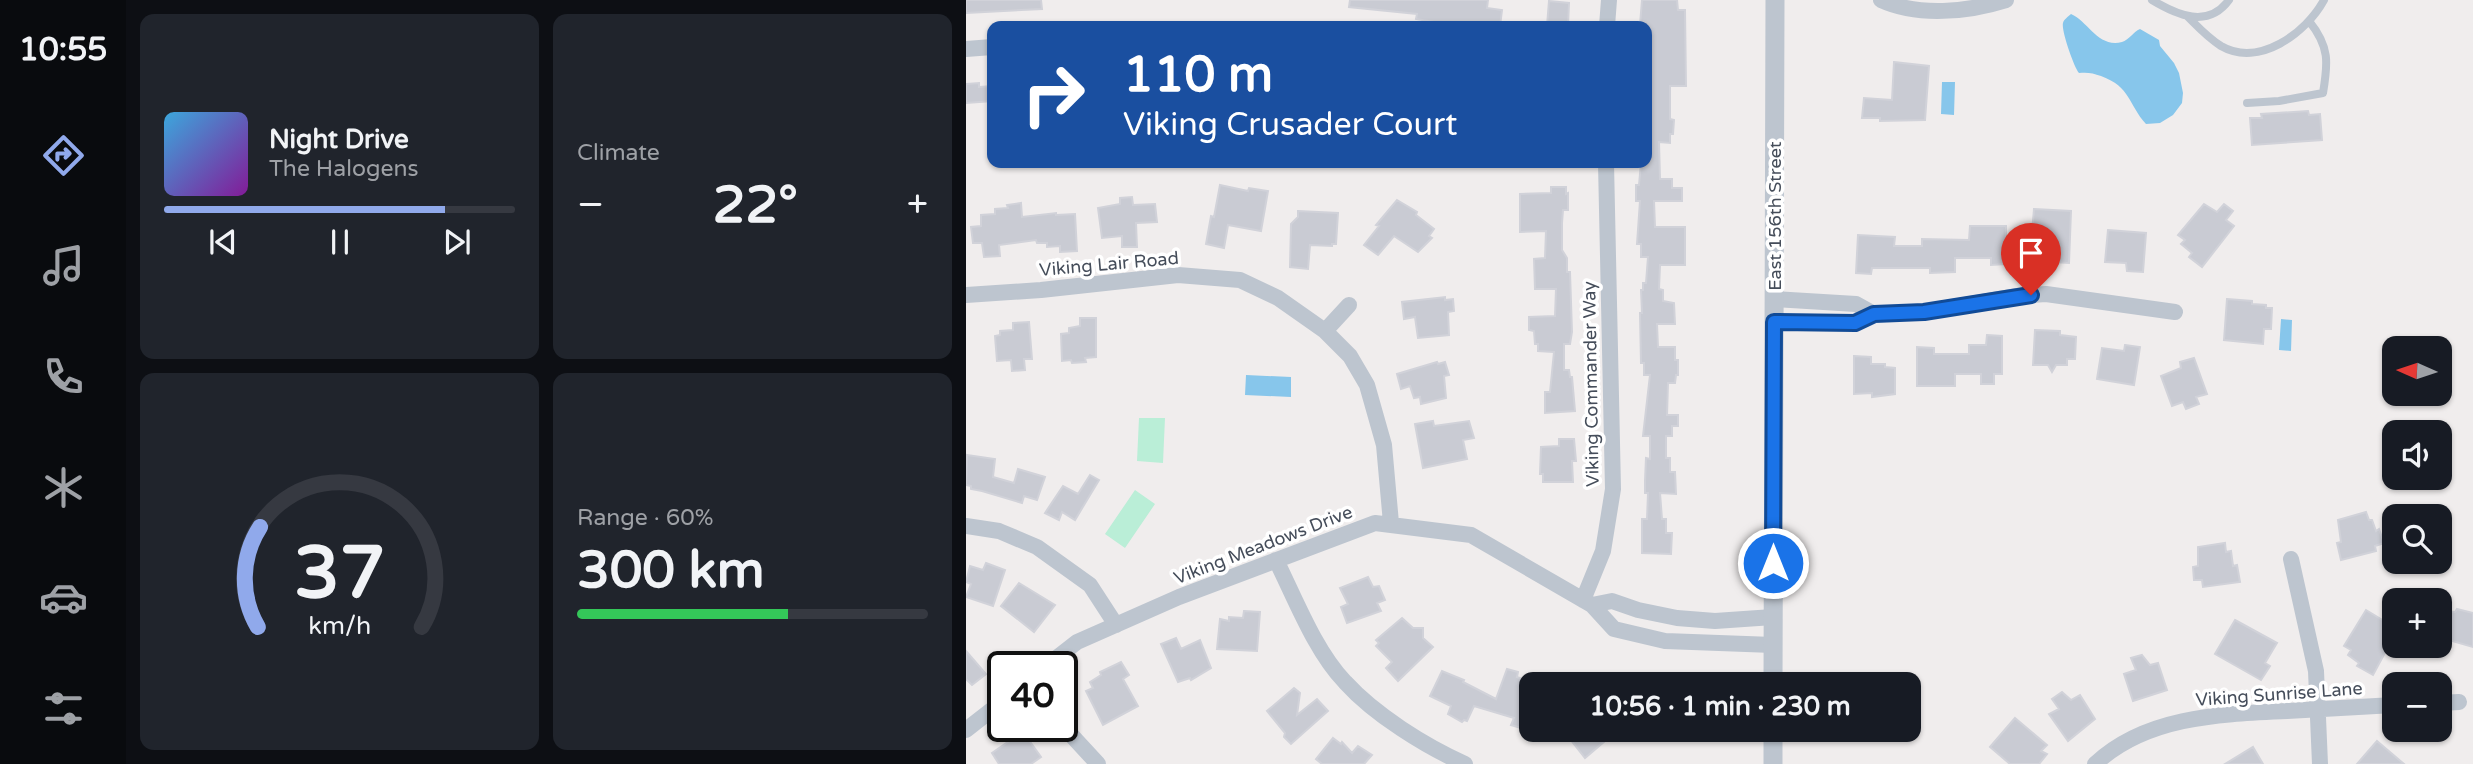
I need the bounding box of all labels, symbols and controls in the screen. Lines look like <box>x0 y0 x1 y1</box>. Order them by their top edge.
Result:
text: 10:55 <box>19 31 107 69</box>
text: 110 m <box>1123 46 1273 105</box>
icon: right <box>1008 49 1099 140</box>
text: Viking Crusader Court <box>1123 106 1457 144</box>
text: Night Drive <box>269 124 409 155</box>
icon: directions <box>39 131 88 180</box>
text: Climate <box>577 139 660 167</box>
street label: East 156th Street <box>1764 141 1786 291</box>
text: The Halogens <box>269 155 418 183</box>
text: 22° <box>713 174 798 237</box>
text: − <box>577 182 604 228</box>
text: + <box>907 182 928 228</box>
icon: previous <box>204 223 242 261</box>
icon: pause <box>321 223 359 261</box>
icon: next <box>438 223 476 261</box>
pin <box>2001 223 2061 295</box>
icon: arrive <box>2012 234 2050 272</box>
icon: music <box>39 241 88 290</box>
street label: Viking Lair Road <box>1038 247 1180 281</box>
street label: Viking Commander Way <box>1578 281 1604 487</box>
north arrow <box>2382 336 2452 406</box>
map controls <box>2382 336 2452 742</box>
icon: phone <box>39 352 88 401</box>
button: sound <box>2382 420 2452 490</box>
icon: climate <box>39 463 88 512</box>
street label: Viking Meadows Drive <box>1171 501 1355 589</box>
text: Range · 60% <box>577 504 713 532</box>
button: search <box>2382 504 2452 574</box>
position arrow <box>1736 526 1810 600</box>
text: 37 <box>294 531 385 619</box>
text: 300 km <box>577 539 765 602</box>
icon: car <box>39 573 88 622</box>
button: + <box>2382 588 2452 658</box>
text: km/h <box>308 611 371 641</box>
speed limit sign: 40 <box>987 651 1078 742</box>
button: − <box>2382 672 2452 742</box>
street label: Viking Sunrise Lane <box>2195 677 2363 711</box>
icon: filters <box>39 684 88 733</box>
text: 10:56 · 1 min · 230 m <box>1589 691 1851 722</box>

